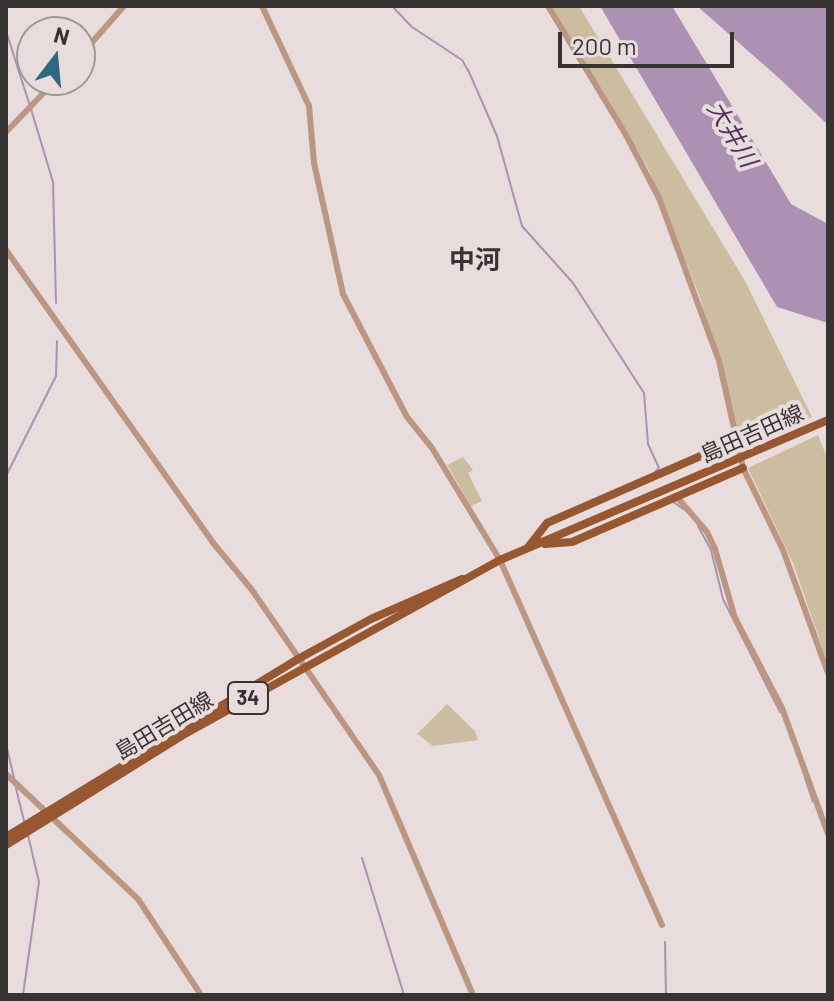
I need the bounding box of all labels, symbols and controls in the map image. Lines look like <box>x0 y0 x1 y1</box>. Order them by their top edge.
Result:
north arrow <box>16 16 96 96</box>
scale bar <box>562 16 738 66</box>
text: N <box>51 20 73 49</box>
text: 200 m <box>572 31 637 60</box>
water label: 大井川 <box>701 96 763 172</box>
district label: 中河 <box>449 244 501 276</box>
street label: 島田吉田線 <box>696 400 808 468</box>
road number: 34 <box>228 682 268 714</box>
street label: 島田吉田線 <box>110 686 218 766</box>

